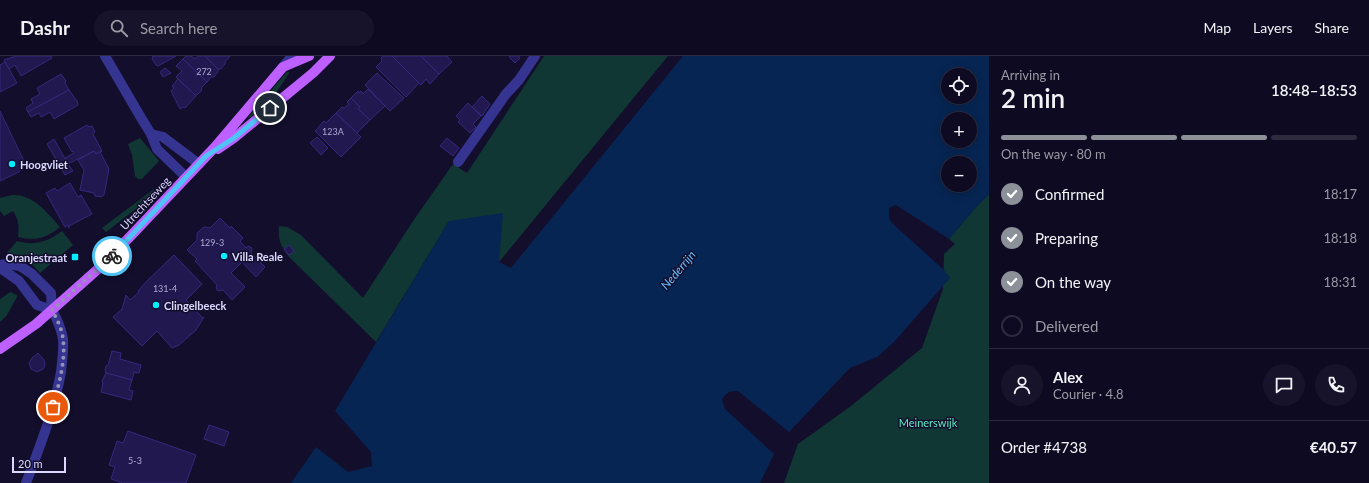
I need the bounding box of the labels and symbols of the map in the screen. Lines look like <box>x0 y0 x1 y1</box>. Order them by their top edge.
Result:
house number: 272 <box>196 66 212 77</box>
pin <box>253 91 287 125</box>
house number: 123A <box>322 126 345 137</box>
place label: Hoogvliet <box>20 158 69 171</box>
marker: Hoogvliet <box>7 159 17 169</box>
street label: Utrechtseweg <box>117 174 173 232</box>
courier <box>92 236 132 276</box>
house number: 129-3 <box>200 237 224 248</box>
water label: Nederrijn <box>657 247 699 293</box>
place label: Villa Reale <box>231 250 283 263</box>
place label: Oranjestraat <box>6 251 68 264</box>
marker: Villa Reale <box>219 251 229 261</box>
marker: Oranjestraat <box>70 252 80 262</box>
house number: 131-4 <box>153 283 177 294</box>
place label: Clingelbeeck <box>164 299 227 312</box>
marker: Clingelbeeck <box>151 300 161 310</box>
pin <box>36 390 70 424</box>
park label: Meinerswijk <box>899 416 958 429</box>
scale bar <box>12 455 66 474</box>
house number: 5-3 <box>128 455 142 466</box>

